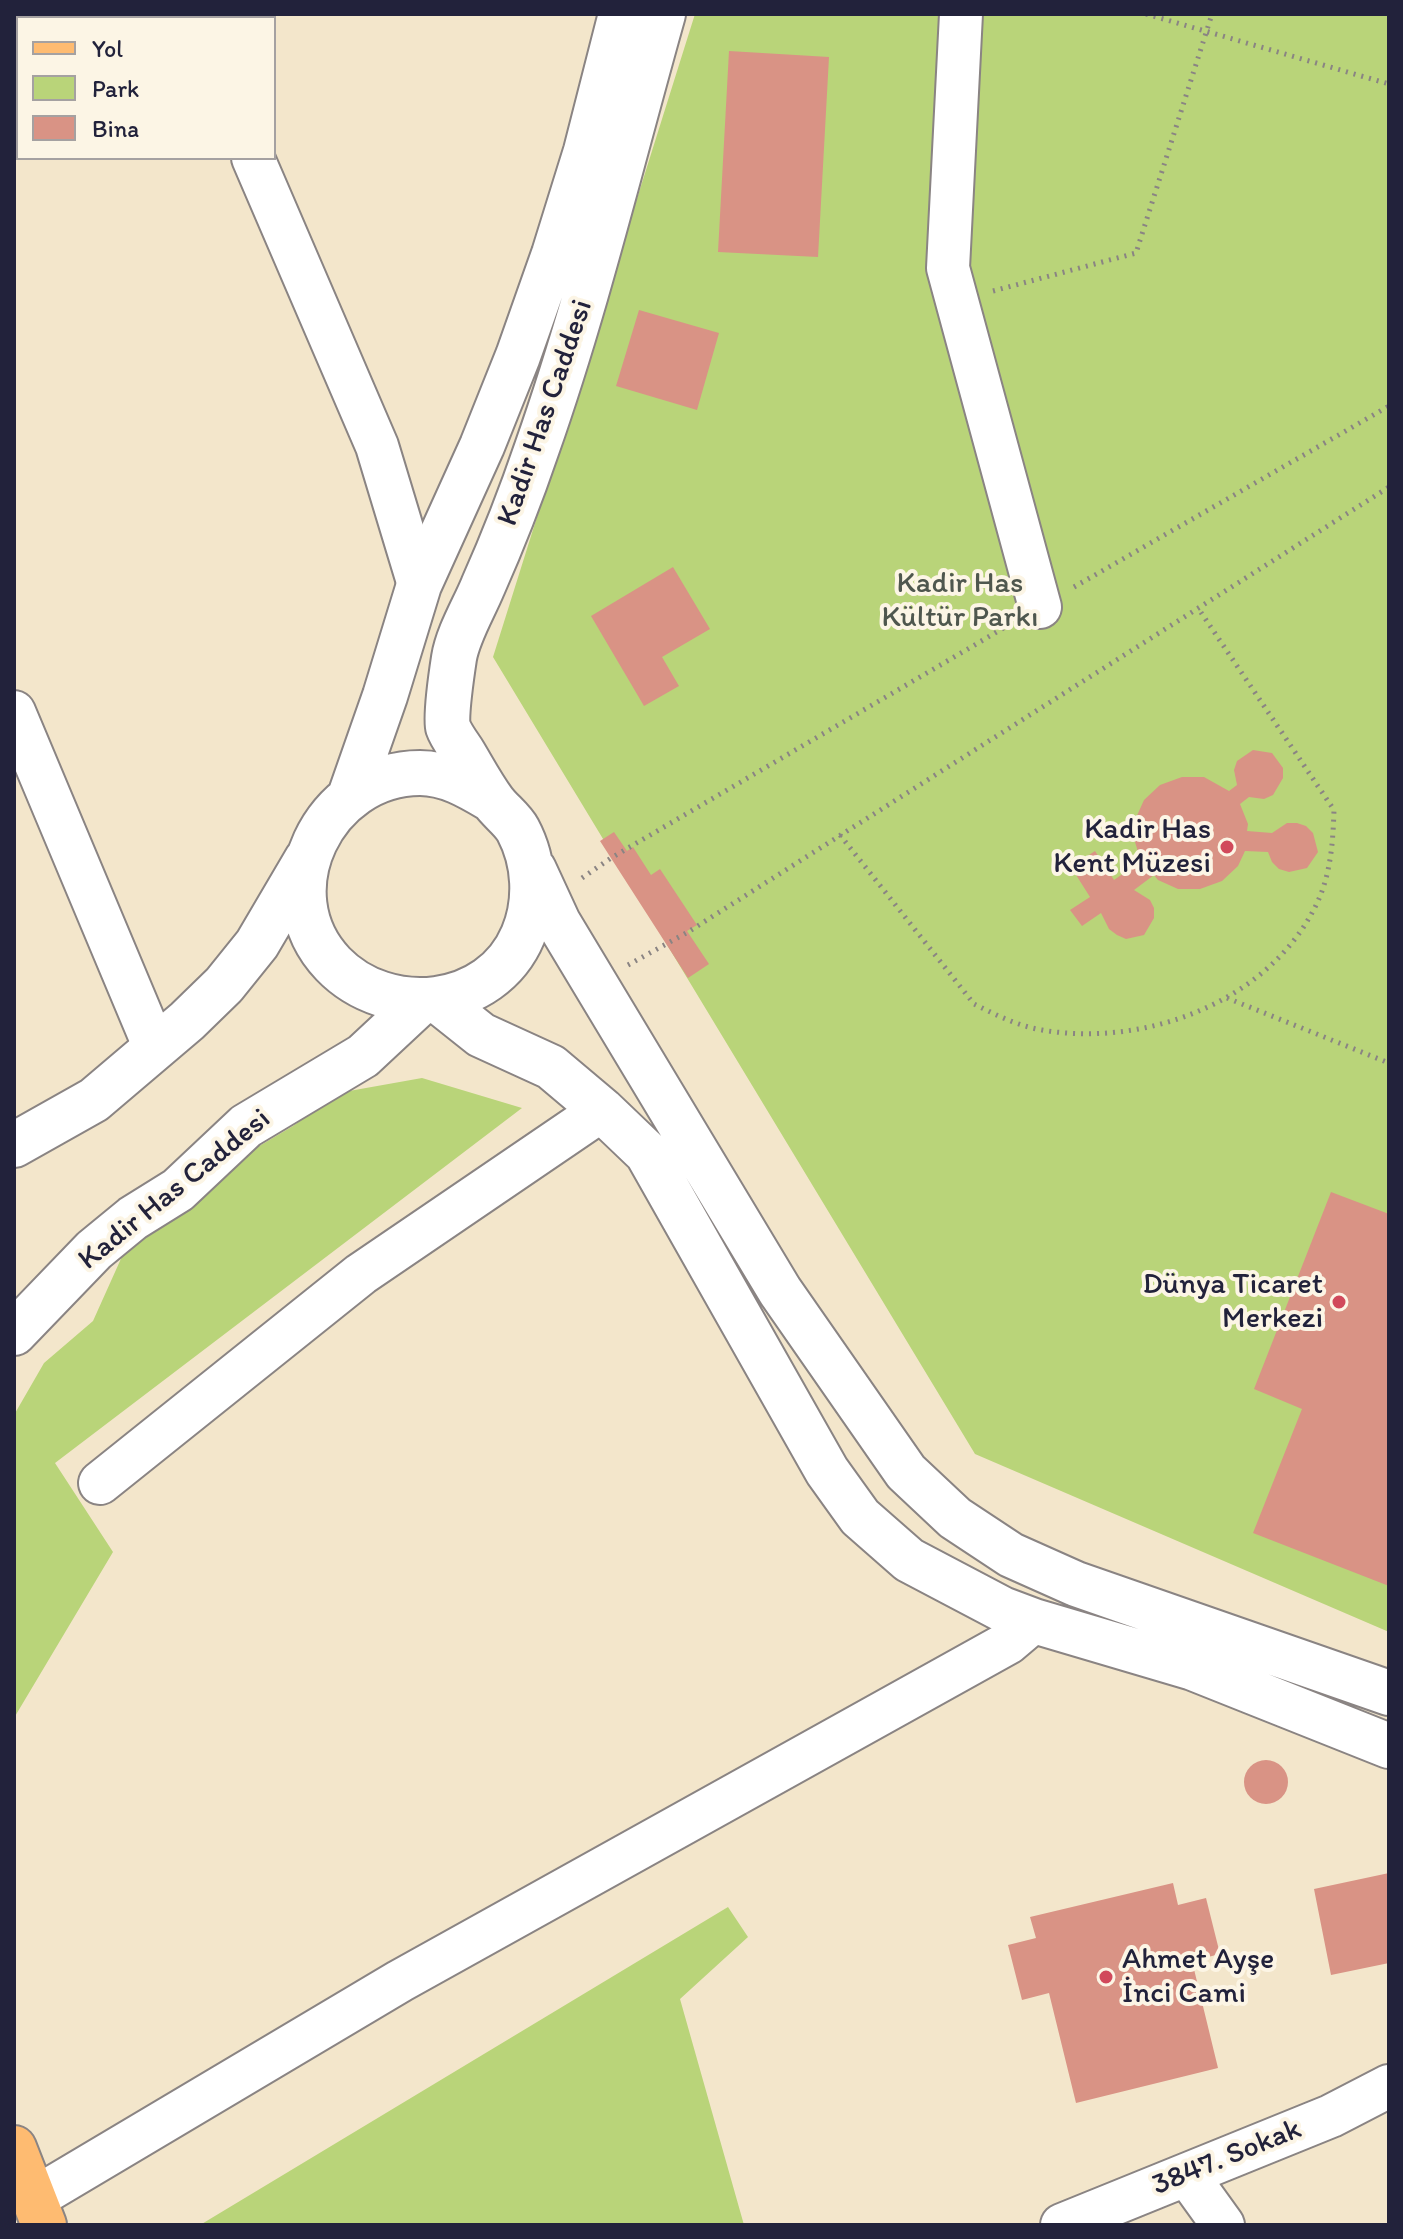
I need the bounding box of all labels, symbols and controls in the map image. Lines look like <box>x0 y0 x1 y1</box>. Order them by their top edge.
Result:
legend <box>16 16 276 160</box>
text: Yol <box>92 34 123 63</box>
text: Park <box>92 74 139 103</box>
text: Bina <box>92 114 139 143</box>
street label: Kadir Has Caddesi <box>490 295 602 531</box>
park label: Kadir Has Kültür Parkı <box>882 566 1038 636</box>
place label: Kadir Has Kent Müzesi <box>1053 812 1211 882</box>
marker: Kadir Has Kent Müzesi <box>1218 838 1236 856</box>
street label: Kadir Has Caddesi <box>72 1102 278 1278</box>
place label: Dünya Ticaret Merkezi <box>1143 1267 1323 1338</box>
marker: Dünya Ticaret Merkezi <box>1330 1293 1348 1311</box>
place label: Ahmet Ayşe İnci Cami <box>1122 1942 1274 2012</box>
marker: Ahmet Ayşe İnci Cami <box>1097 1968 1115 1986</box>
street label: 3847. Sokak <box>1147 2112 1307 2204</box>

